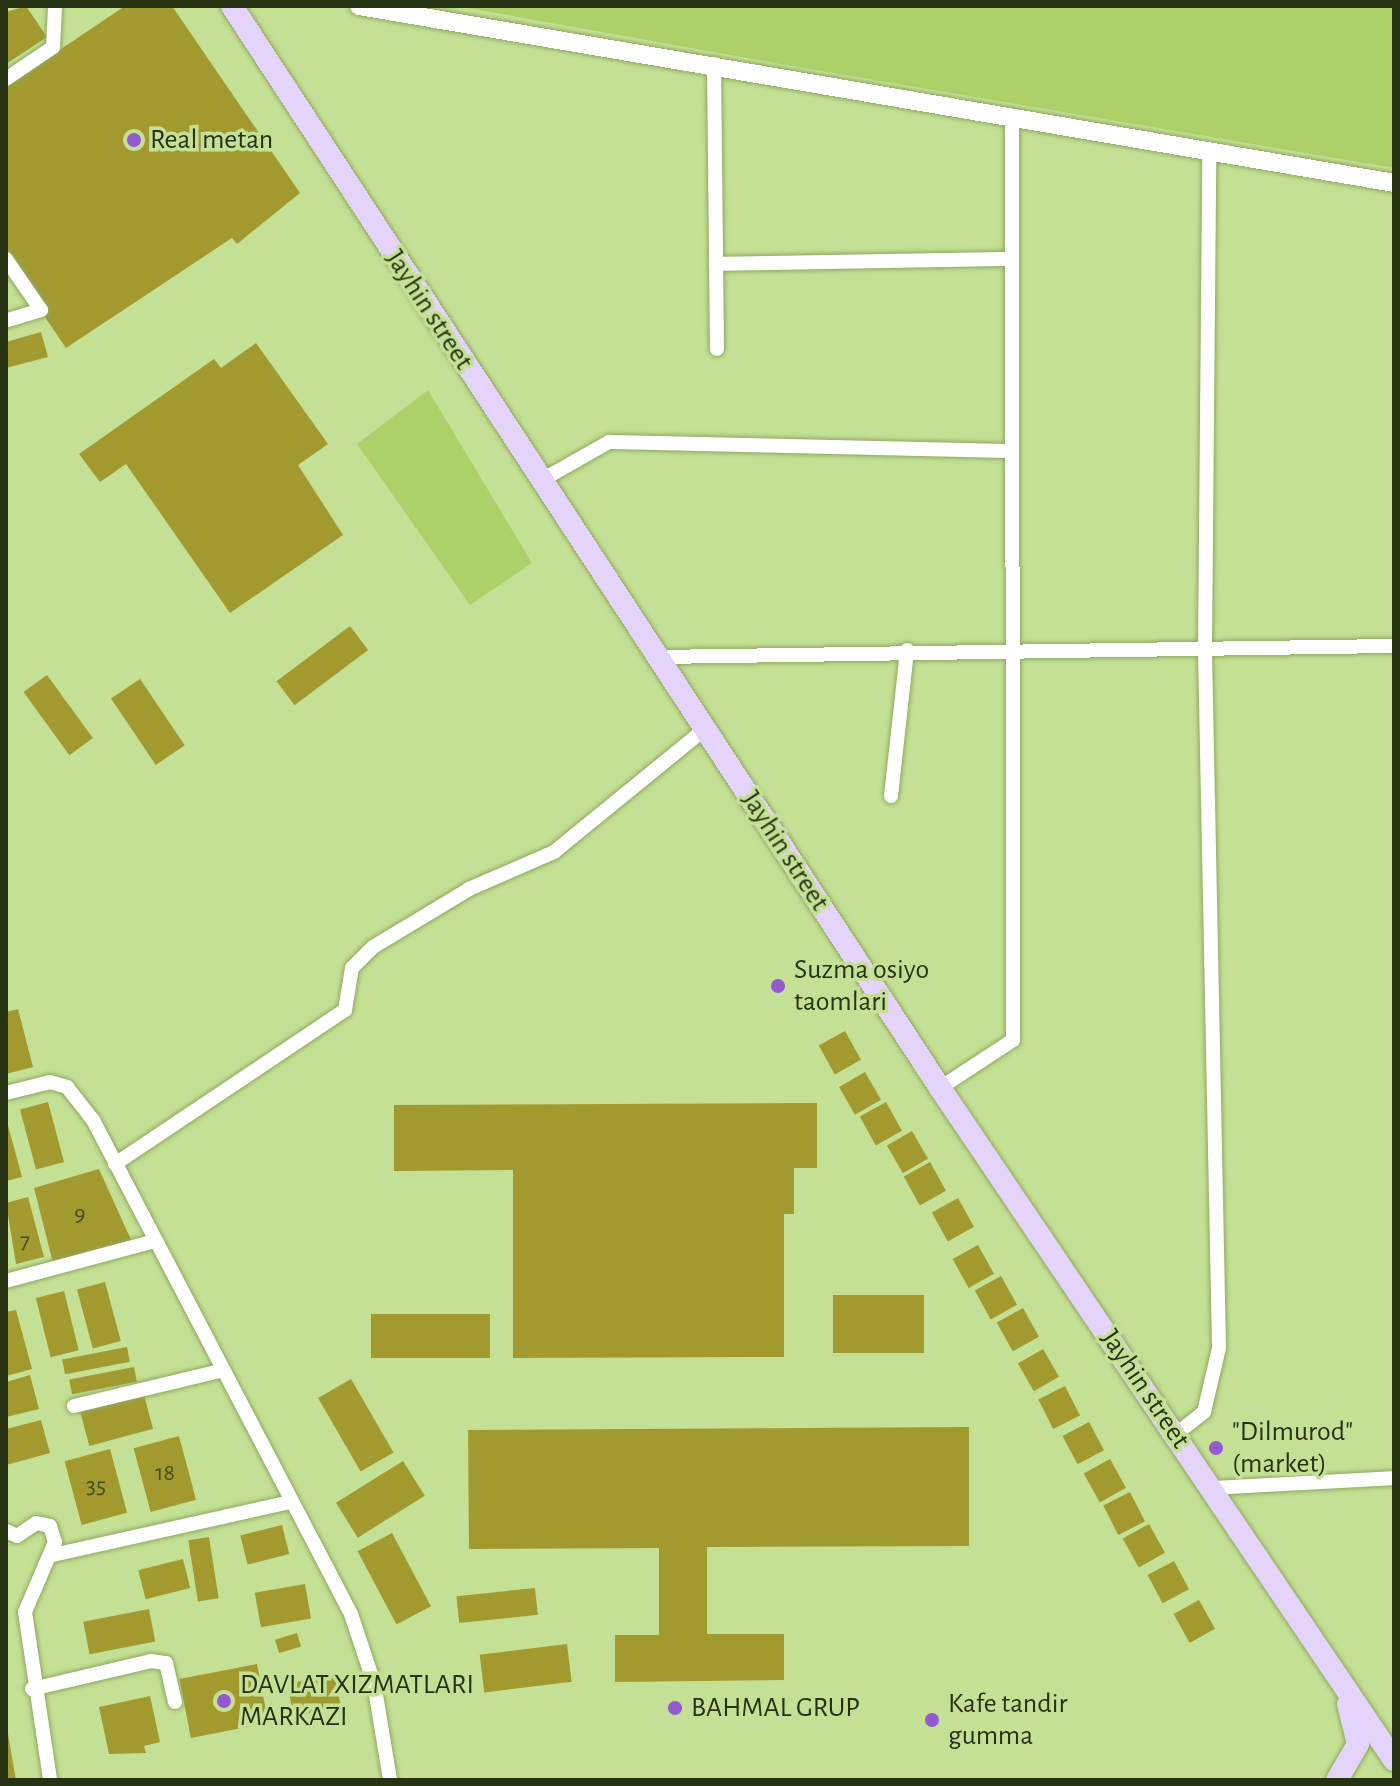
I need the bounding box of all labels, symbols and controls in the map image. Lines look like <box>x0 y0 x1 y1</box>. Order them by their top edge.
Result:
place label: Real metan <box>150 123 273 157</box>
marker: Real metan <box>125 131 143 149</box>
street label: Jayhin street <box>378 244 480 376</box>
street label: Jayhin street <box>734 785 836 917</box>
place label: Suzma osiyo taomlari <box>794 953 929 1019</box>
marker: Suzma osiyo taomlari <box>769 977 787 995</box>
house number: 9 <box>74 1201 86 1229</box>
house number: 7 <box>20 1228 30 1256</box>
street label: Jayhin street <box>1093 1323 1197 1455</box>
place label: "Dilmurod" (market) <box>1232 1415 1353 1481</box>
marker: "Dilmurod" (market) <box>1207 1439 1225 1457</box>
house number: 18 <box>155 1460 175 1488</box>
house number: 35 <box>86 1473 106 1501</box>
place label: DAVLAT XIZMATLARI MARKAZI <box>240 1668 474 1734</box>
place label: Kafe tandir gumma <box>948 1687 1068 1753</box>
place label: BAHMAL GRUP <box>691 1691 860 1725</box>
marker: DAVLAT XIZMATLARI MARKAZI <box>215 1692 233 1710</box>
marker: BAHMAL GRUP <box>666 1699 684 1717</box>
marker: Kafe tandir gumma <box>923 1711 941 1729</box>

